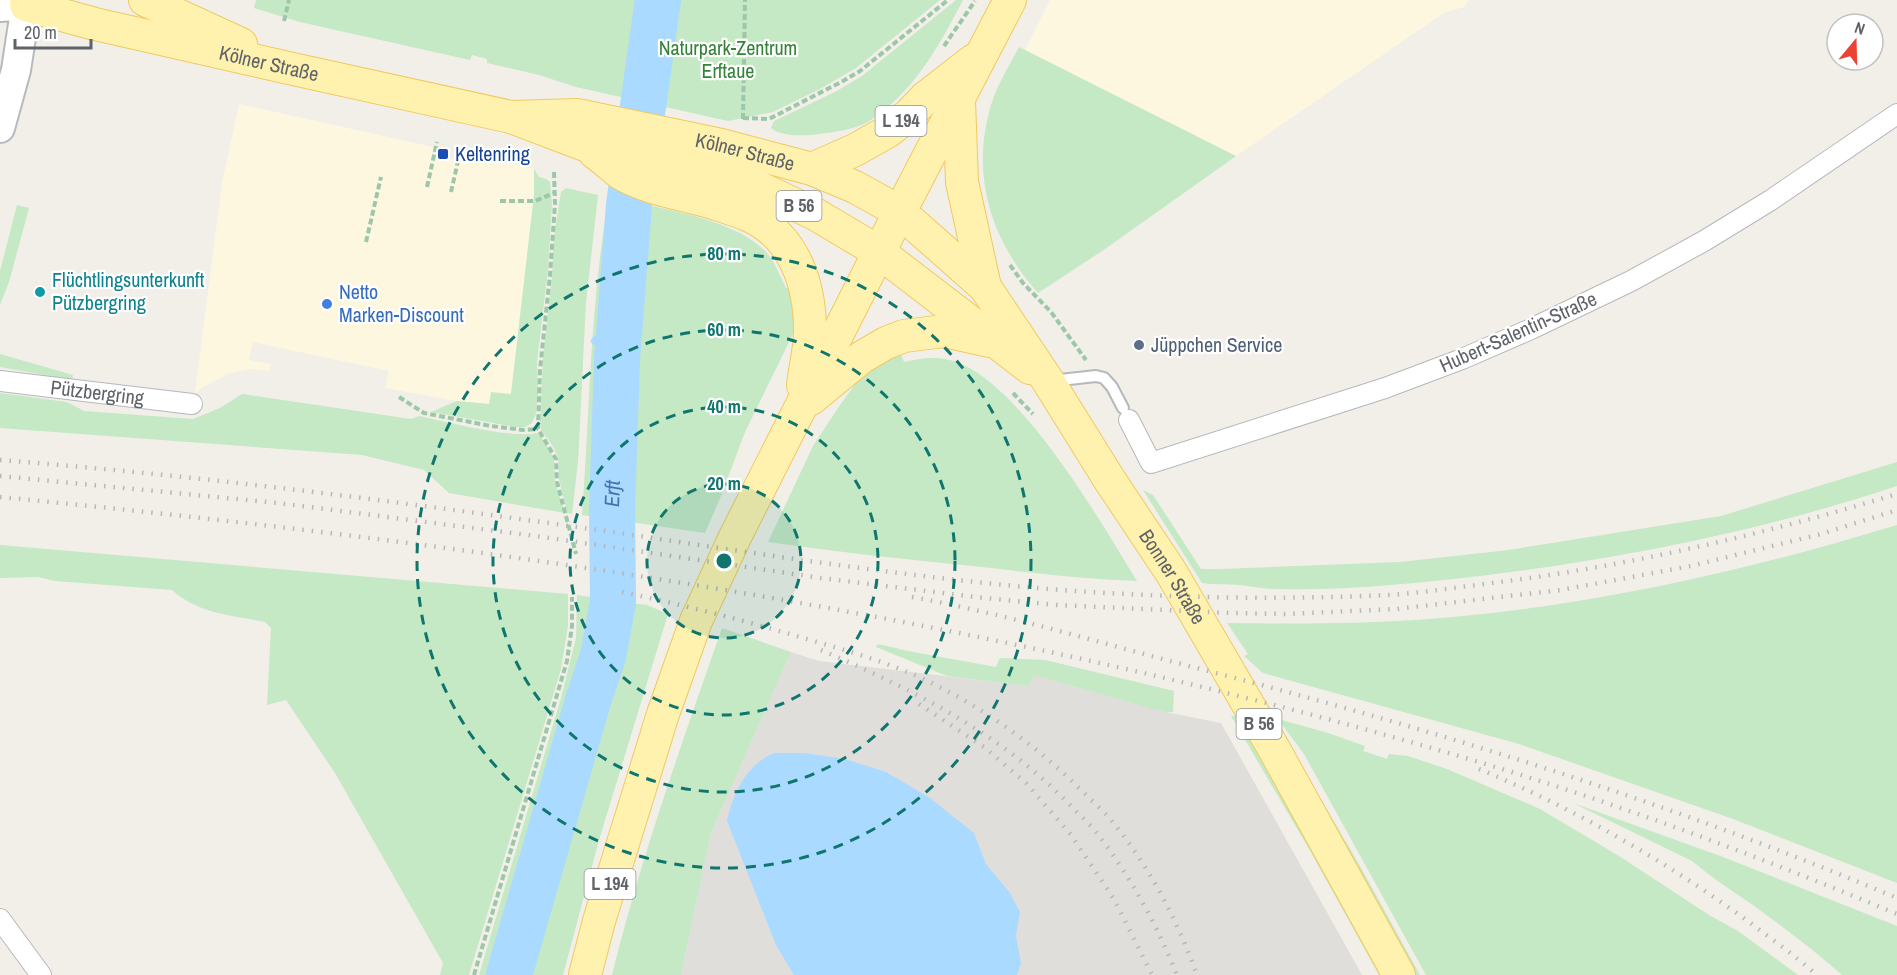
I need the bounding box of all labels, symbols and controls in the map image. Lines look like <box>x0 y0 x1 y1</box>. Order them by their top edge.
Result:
scale bar <box>15 12 92 50</box>
north arrow <box>1825 12 1885 72</box>
text: N <box>1852 16 1868 40</box>
text: 20 m <box>24 20 57 45</box>
park label: Naturpark-Zentrum Erftaue <box>659 34 797 84</box>
street label: Kölner Straße <box>217 39 321 87</box>
road number: L 194 <box>876 106 926 136</box>
street label: Kölner Straße <box>693 126 798 177</box>
place label: Keltenring <box>455 140 530 167</box>
marker: Keltenring <box>436 147 450 161</box>
road number: B 56 <box>776 191 822 221</box>
text: 80 m <box>707 241 741 266</box>
place label: Flüchtlingsunterkunft Pützbergring <box>52 266 205 316</box>
place label: Netto Marken-Discount <box>339 278 464 328</box>
marker: Flüchtlingsunterkunft Pützbergring <box>33 285 47 299</box>
street label: Hubert-Salentin-Straße <box>1435 285 1601 378</box>
marker: Netto Marken-Discount <box>320 297 334 311</box>
text: 60 m <box>707 317 741 342</box>
place label: Jüppchen Service <box>1151 331 1282 358</box>
marker: Jüppchen Service <box>1132 338 1146 352</box>
street label: Pützbergring <box>49 373 146 411</box>
text: 40 m <box>707 394 741 419</box>
text: 20 m <box>707 471 741 496</box>
water label: Erft <box>597 478 627 507</box>
street label: Bonner Straße <box>1133 524 1212 629</box>
centre of rings <box>714 551 734 571</box>
road number: B 56 <box>1236 709 1282 739</box>
road number: L 194 <box>584 869 636 899</box>

